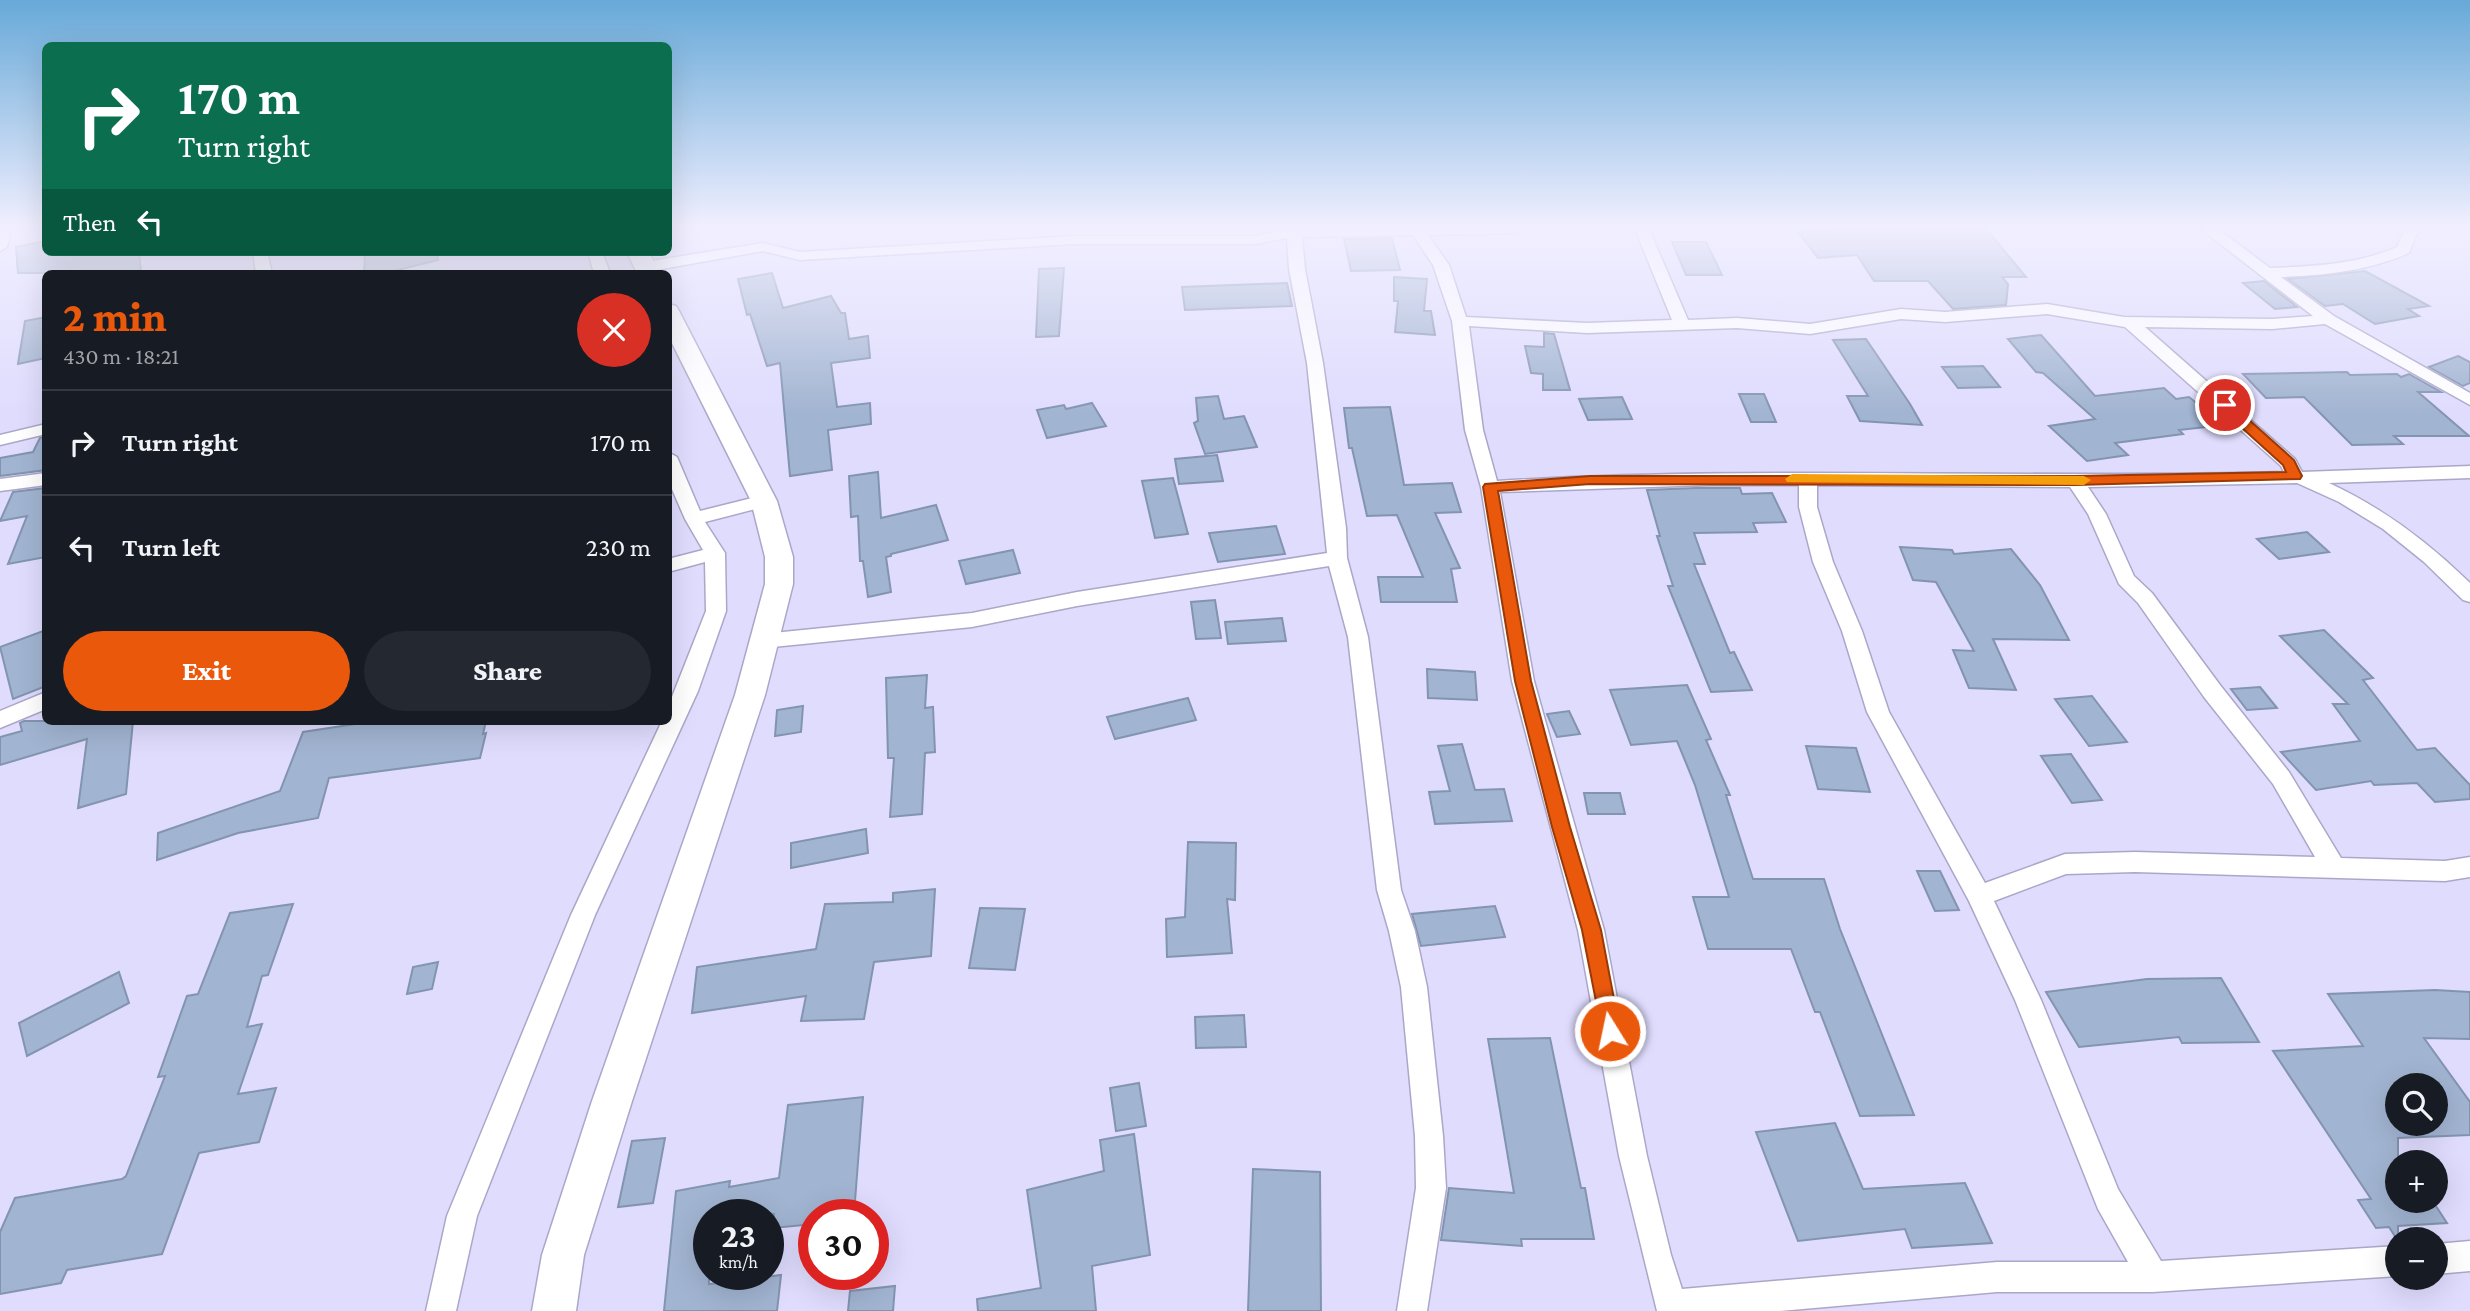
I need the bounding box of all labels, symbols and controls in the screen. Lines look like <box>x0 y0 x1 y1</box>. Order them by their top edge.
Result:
icon: right <box>63 70 154 161</box>
text: 170 m <box>178 70 300 125</box>
text: Turn right <box>178 128 310 164</box>
icon: left <box>131 203 169 241</box>
text: Then <box>63 208 117 237</box>
text: 2 min <box>63 293 167 340</box>
button: close <box>577 293 651 367</box>
text: 430 m · 18:21 <box>63 343 179 369</box>
pin <box>2195 375 2255 435</box>
icon: arrive <box>2206 386 2244 424</box>
icon: right <box>63 424 101 462</box>
text: Turn right <box>122 428 238 457</box>
text: 170 m <box>590 428 651 457</box>
icon: left <box>63 529 101 567</box>
text: Turn left <box>122 533 220 562</box>
text: 230 m <box>586 533 651 562</box>
button: Exit <box>63 631 350 711</box>
button: Share <box>364 631 651 711</box>
position arrow <box>1573 994 1647 1068</box>
map controls <box>2385 1073 2448 1290</box>
button: search <box>2385 1073 2448 1136</box>
button: + <box>2385 1150 2448 1213</box>
speed limit sign: 30 <box>798 1199 889 1290</box>
text: 23 <box>721 1216 756 1255</box>
button: − <box>2385 1227 2448 1290</box>
text: km/h <box>719 1252 758 1272</box>

